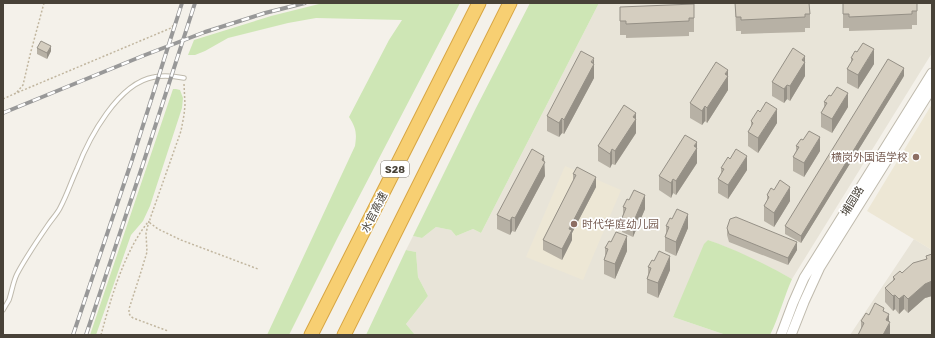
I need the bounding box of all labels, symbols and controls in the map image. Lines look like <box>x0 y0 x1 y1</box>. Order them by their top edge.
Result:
place label: 横岗外国语学校 <box>831 151 908 164</box>
marker: 横岗外国语学校 <box>911 152 921 162</box>
road number: S28 <box>381 161 409 177</box>
street label: 埔园路 <box>838 184 867 219</box>
street label: 水官高速 <box>359 190 390 235</box>
place label: 时代华庭幼儿园 <box>582 218 659 231</box>
marker: 时代华庭幼儿园 <box>569 219 579 229</box>

